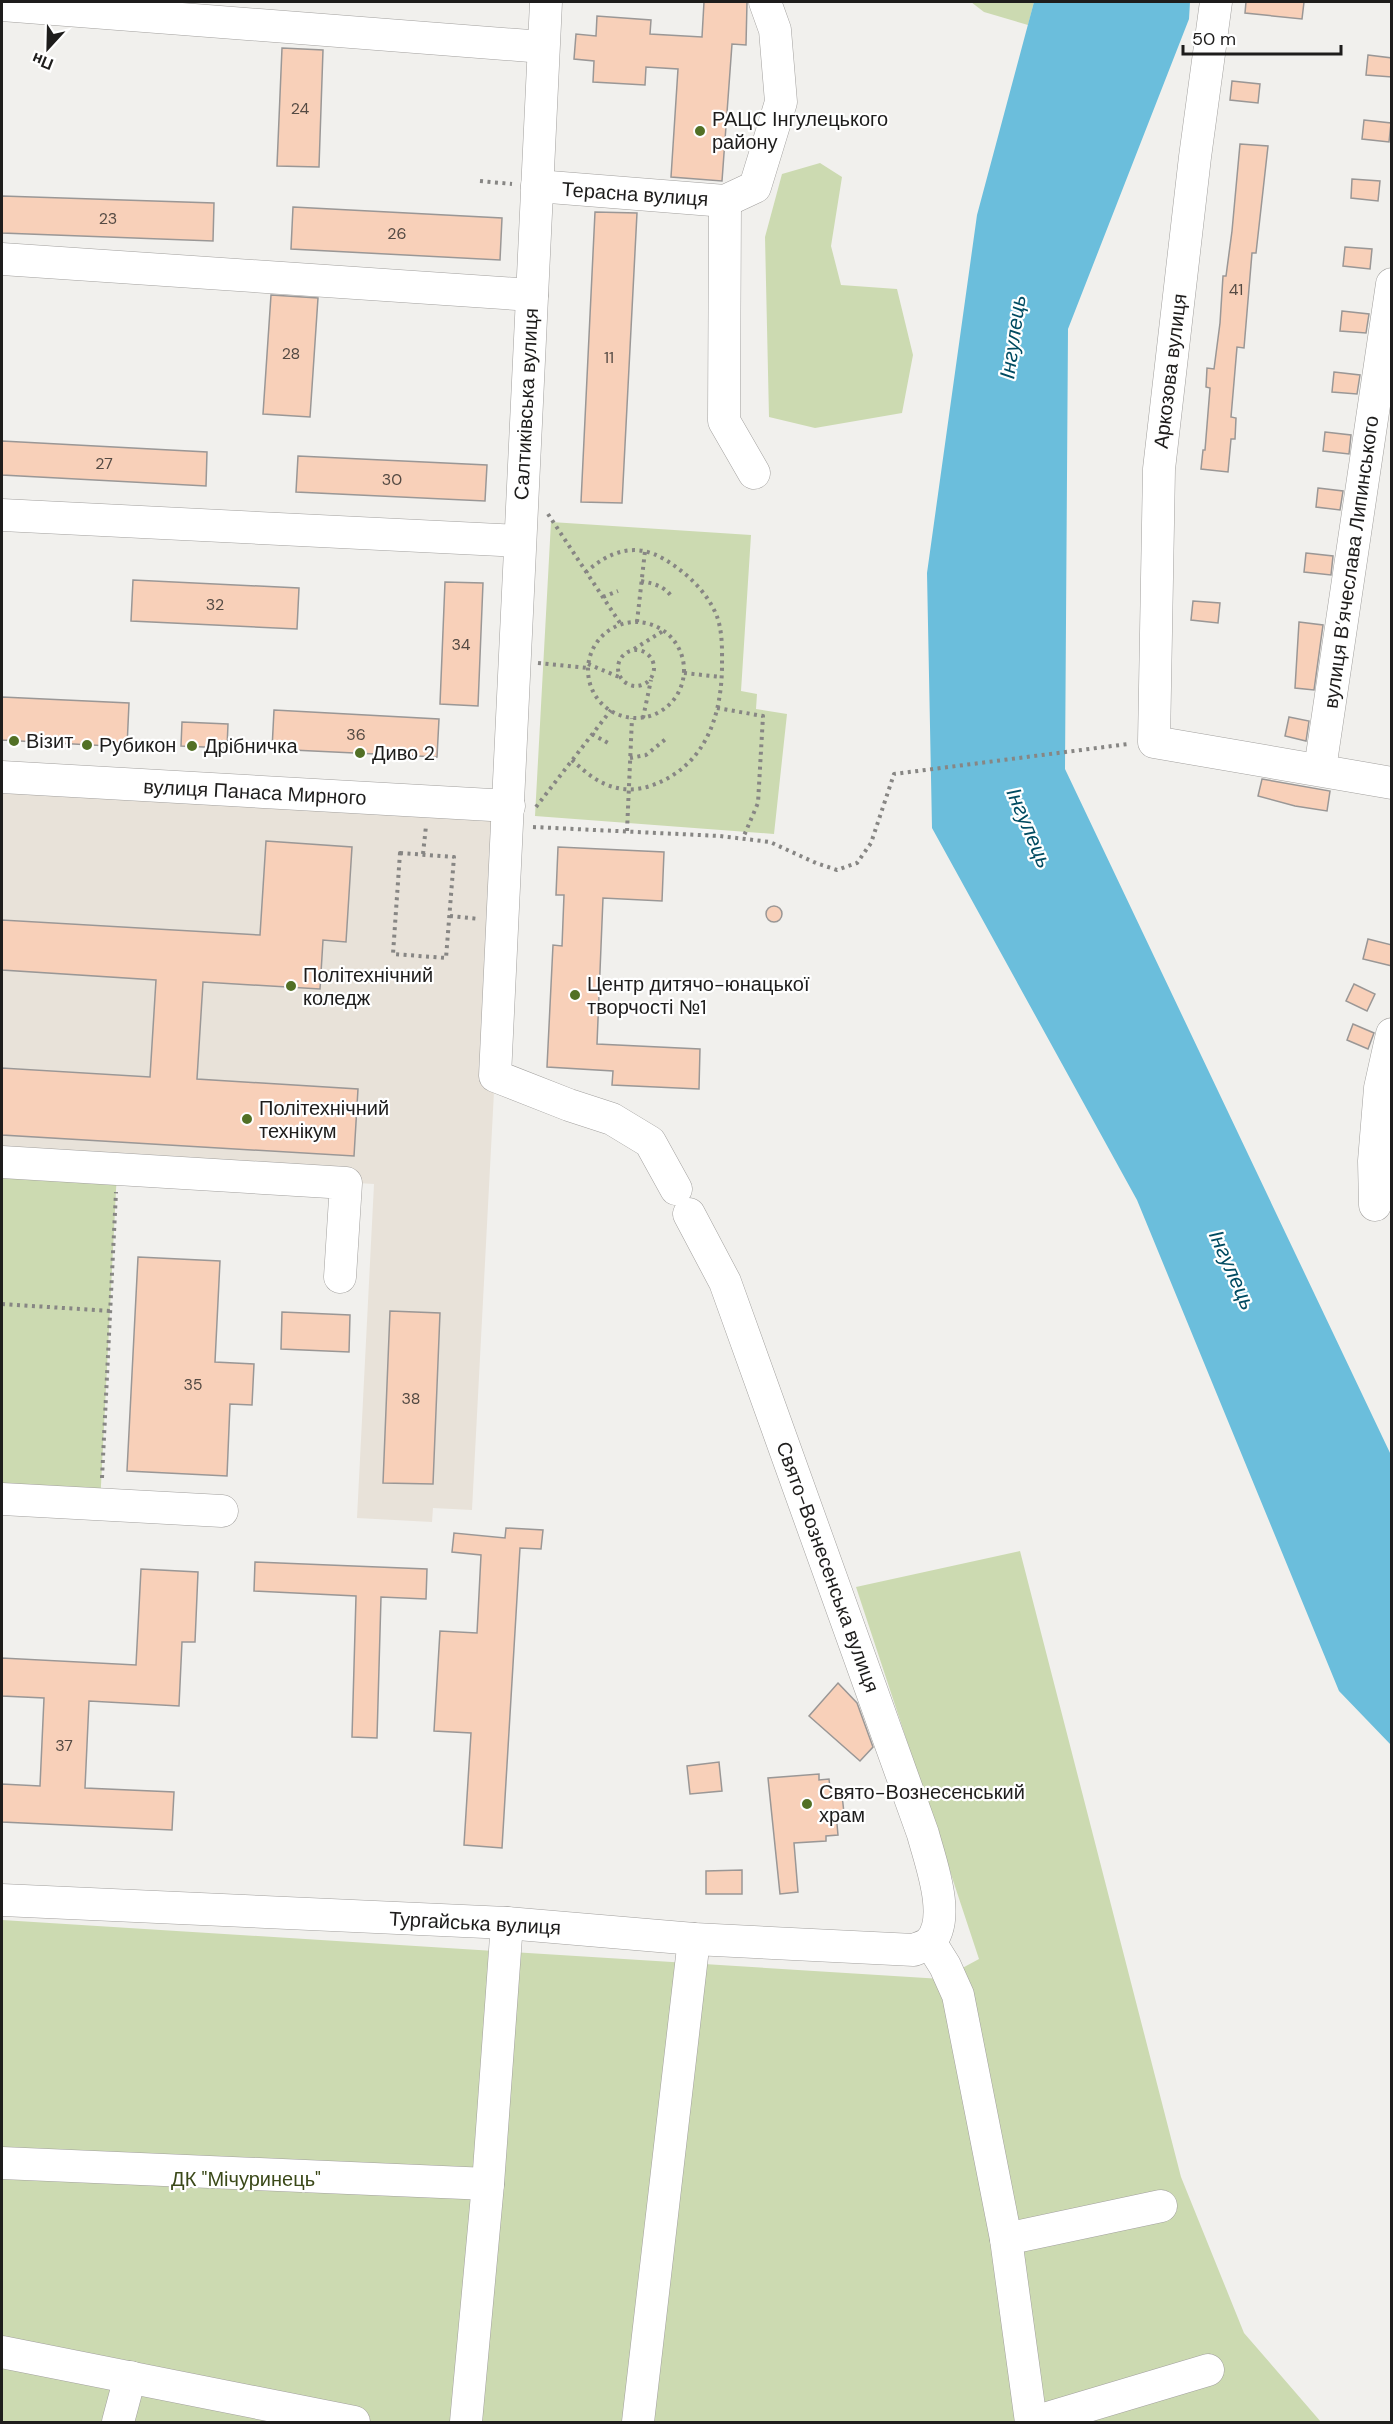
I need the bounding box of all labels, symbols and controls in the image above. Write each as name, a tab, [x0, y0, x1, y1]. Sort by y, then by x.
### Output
north arrow	[18, 18, 78, 78]
scale bar	[1183, 18, 1340, 56]
text: 50 m	[1192, 27, 1236, 51]
text: Пн	[29, 48, 56, 75]
house number: 24	[291, 98, 310, 119]
place label: РАЦС Інгулецького району	[712, 106, 888, 155]
marker: РАЦС Інгулецького району	[693, 124, 707, 138]
street label: Терасна вулиця	[561, 176, 709, 212]
house number: 23	[99, 208, 117, 229]
house number: 26	[387, 223, 407, 244]
house number: 41	[1229, 279, 1243, 300]
street label: Аркозова вулиця	[1148, 292, 1192, 450]
water label: Інгулець	[993, 293, 1033, 381]
street label: Салтиківська вулиця	[508, 307, 544, 501]
house number: 28	[282, 343, 300, 364]
house number: 11	[604, 347, 614, 368]
street label: вулиця В’ячеслава Липинського	[1318, 414, 1384, 710]
house number: 27	[95, 453, 113, 474]
house number: 30	[382, 469, 402, 490]
house number: 32	[206, 594, 224, 615]
house number: 34	[451, 634, 471, 655]
house number: 36	[346, 724, 366, 745]
place label: Візит	[26, 728, 73, 754]
place label: Рубикон	[99, 732, 176, 758]
place label: Дрібничка	[204, 733, 298, 759]
marker: Візит	[7, 734, 21, 748]
marker: Рубикон	[80, 738, 94, 752]
marker: Дрібничка	[185, 739, 199, 753]
place label: Диво 2	[372, 740, 435, 766]
marker: Диво 2	[353, 746, 367, 760]
street label: вулиця Панаса Мирного	[143, 773, 367, 811]
water label: Інгулець	[1000, 784, 1058, 872]
place label: Політехнічний коледж	[303, 962, 433, 1011]
place label: Центр дитячо-юнацької творчості №1	[587, 971, 810, 1020]
marker: Політехнічний коледж	[284, 979, 298, 993]
marker: Центр дитячо-юнацької творчості №1	[568, 988, 582, 1002]
place label: Політехнічний технікум	[259, 1095, 389, 1144]
marker: Політехнічний технікум	[240, 1112, 254, 1126]
water label: Інгулець	[1202, 1226, 1262, 1314]
house number: 35	[183, 1374, 203, 1395]
house number: 38	[401, 1388, 421, 1409]
street label: Свято-Вознесенська вулиця	[770, 1438, 886, 1696]
house number: 37	[55, 1735, 73, 1756]
place label: Свято-Вознесенський храм	[819, 1779, 1025, 1828]
marker: Свято-Вознесенський храм	[800, 1797, 814, 1811]
street label: Тургайська вулиця	[388, 1906, 562, 1940]
park label: ДК "Мічуринець"	[171, 2166, 321, 2192]

